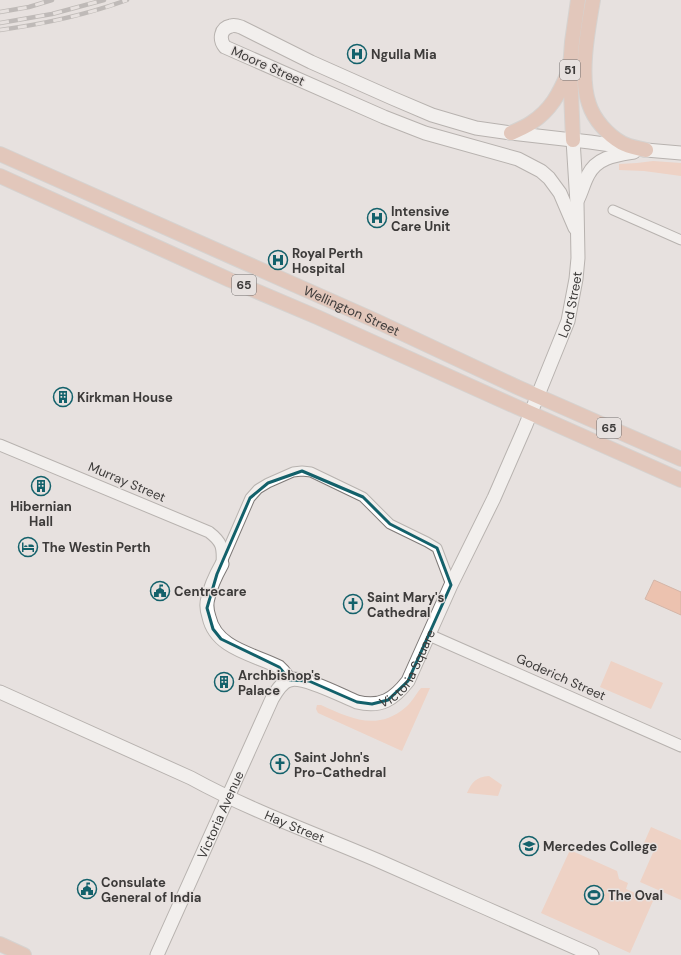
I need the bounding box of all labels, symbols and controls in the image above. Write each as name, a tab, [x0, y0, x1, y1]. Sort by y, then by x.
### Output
street label: Moore Street	[229, 42, 307, 90]
hospital icon: Ngulla Mia	[346, 43, 368, 65]
place label: Ngulla Mia	[371, 46, 437, 63]
road number: 51	[560, 60, 580, 80]
place label: Intensive Care Unit	[391, 203, 450, 235]
hospital icon: Intensive Care Unit	[366, 207, 388, 229]
place label: Royal Perth Hospital	[292, 245, 363, 277]
hospital icon: Royal Perth Hospital	[267, 249, 289, 271]
street label: Lord Street	[554, 271, 585, 340]
road number: 65	[232, 275, 256, 295]
street label: Wellington Street	[301, 281, 403, 339]
building icon: Kirkman House	[52, 386, 74, 408]
place label: Kirkman House	[77, 389, 173, 406]
road number: 65	[597, 418, 621, 438]
street label: Murray Street	[86, 458, 168, 506]
building icon: Hibernian Hall	[30, 475, 52, 497]
place label: Hibernian Hall	[10, 498, 72, 530]
hotel icon: The Westin Perth	[17, 536, 39, 558]
place label: The Westin Perth	[42, 539, 151, 556]
public building icon: Centrecare	[149, 580, 171, 602]
place label: Centrecare	[174, 583, 247, 600]
place label: Saint Mary's Cathedral	[367, 589, 445, 621]
church icon: Saint Mary's Cathedral	[342, 593, 364, 615]
street label: Victoria Square	[377, 627, 439, 711]
street label: Goderich Street	[514, 650, 608, 704]
place label: Archbishop's Palace	[238, 667, 321, 699]
building icon: Archbishop's Palace	[213, 671, 235, 693]
place label: Saint John's Pro-Cathedral	[294, 749, 386, 781]
church icon: Saint John's Pro-Cathedral	[269, 753, 291, 775]
street label: Victoria Avenue	[193, 768, 247, 861]
street label: Hay Street	[262, 806, 327, 846]
school or university icon: Mercedes College	[518, 835, 540, 857]
place label: Mercedes College	[543, 838, 657, 855]
place label: Consulate General of India	[101, 874, 201, 906]
public building icon: Consulate General of India	[76, 878, 98, 900]
sports icon: The Oval	[583, 884, 605, 906]
place label: The Oval	[608, 887, 663, 904]

